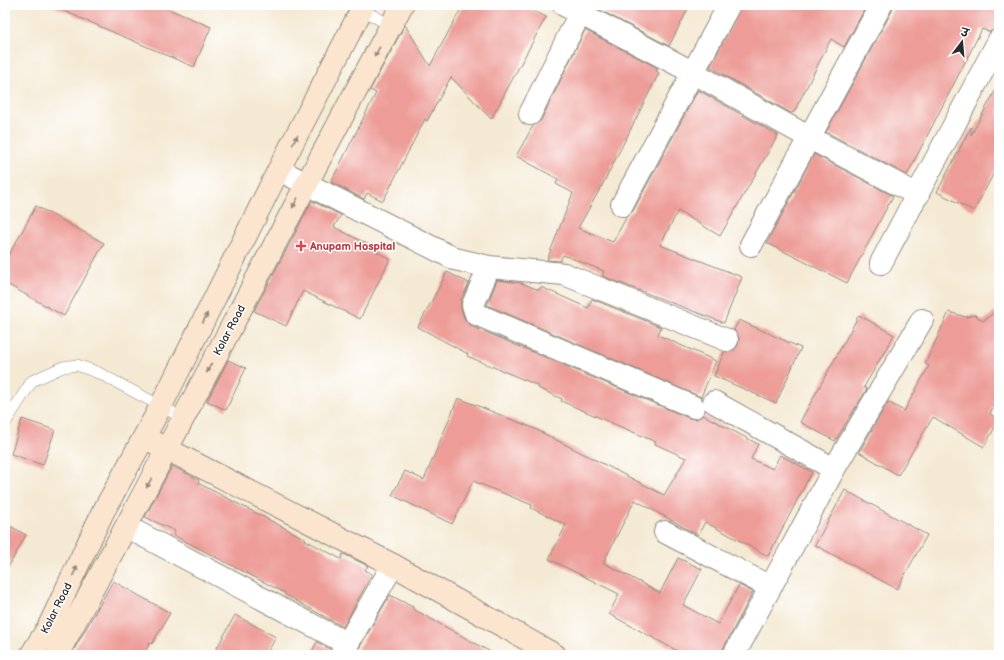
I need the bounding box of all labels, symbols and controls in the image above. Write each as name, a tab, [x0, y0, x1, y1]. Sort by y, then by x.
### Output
north arrow	[942, 22, 982, 62]
text: उ	[958, 25, 972, 41]
one-way arrow	[373, 46, 380, 57]
one-way arrow	[291, 134, 298, 145]
one-way arrow	[292, 197, 298, 209]
marker: Anupam Hospital	[295, 240, 307, 252]
place label: Anupam Hospital	[309, 240, 395, 253]
street label: Kolar Road	[211, 303, 248, 358]
one-way arrow	[202, 313, 208, 324]
one-way arrow	[206, 362, 212, 374]
one-way arrow	[146, 478, 152, 489]
one-way arrow	[72, 565, 78, 576]
street label: Kolar Road	[38, 581, 75, 636]

